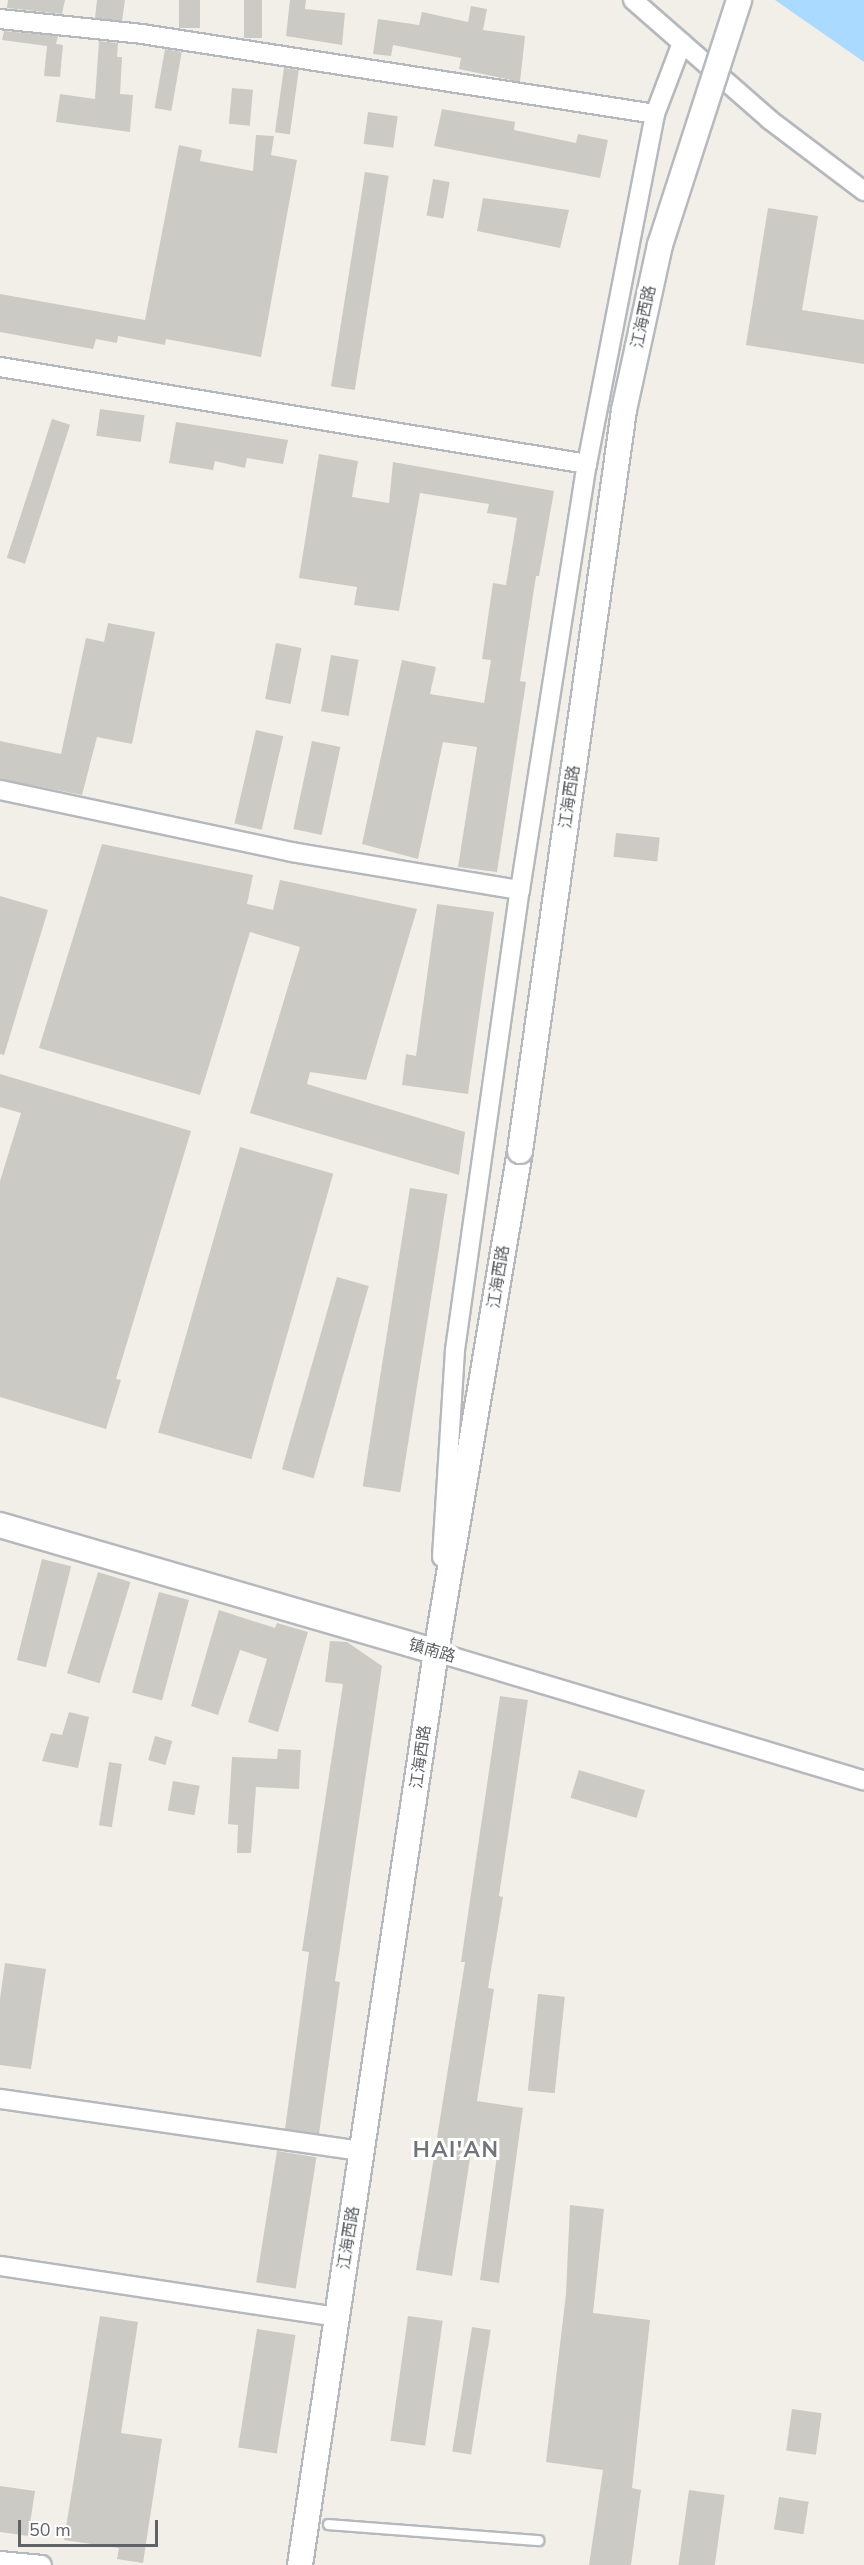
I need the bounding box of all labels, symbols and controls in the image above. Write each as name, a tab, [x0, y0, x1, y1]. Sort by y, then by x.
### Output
street label: 江海西路	[628, 284, 660, 350]
street label: 江海西路	[556, 764, 584, 830]
street label: 江海西路	[485, 1244, 513, 1310]
street label: 镇南路	[406, 1635, 458, 1667]
street label: 江海西路	[407, 1724, 435, 1790]
district label: HAI'AN	[413, 2138, 499, 2164]
street label: 江海西路	[335, 2205, 363, 2271]
scale bar	[21, 2508, 160, 2546]
text: 50 m	[29, 2518, 71, 2542]

